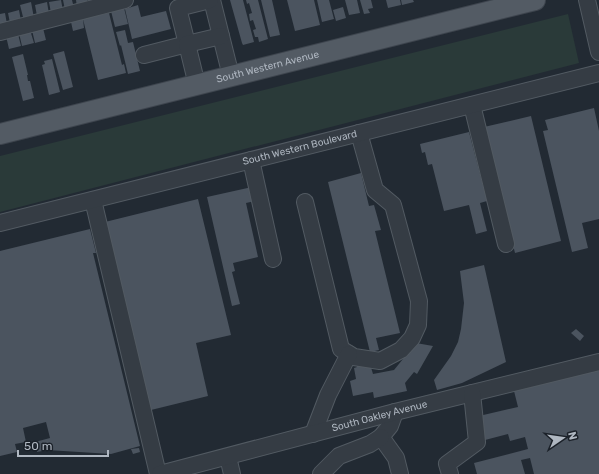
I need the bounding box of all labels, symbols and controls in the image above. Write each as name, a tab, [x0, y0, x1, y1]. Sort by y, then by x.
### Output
street label: South Western Avenue	[215, 48, 321, 86]
street label: South Western Boulevard	[241, 128, 358, 168]
street label: South Oakley Avenue	[330, 398, 429, 434]
north arrow	[543, 418, 583, 458]
text: N	[565, 431, 579, 441]
scale bar	[18, 432, 108, 458]
text: 50 m	[24, 439, 52, 453]

